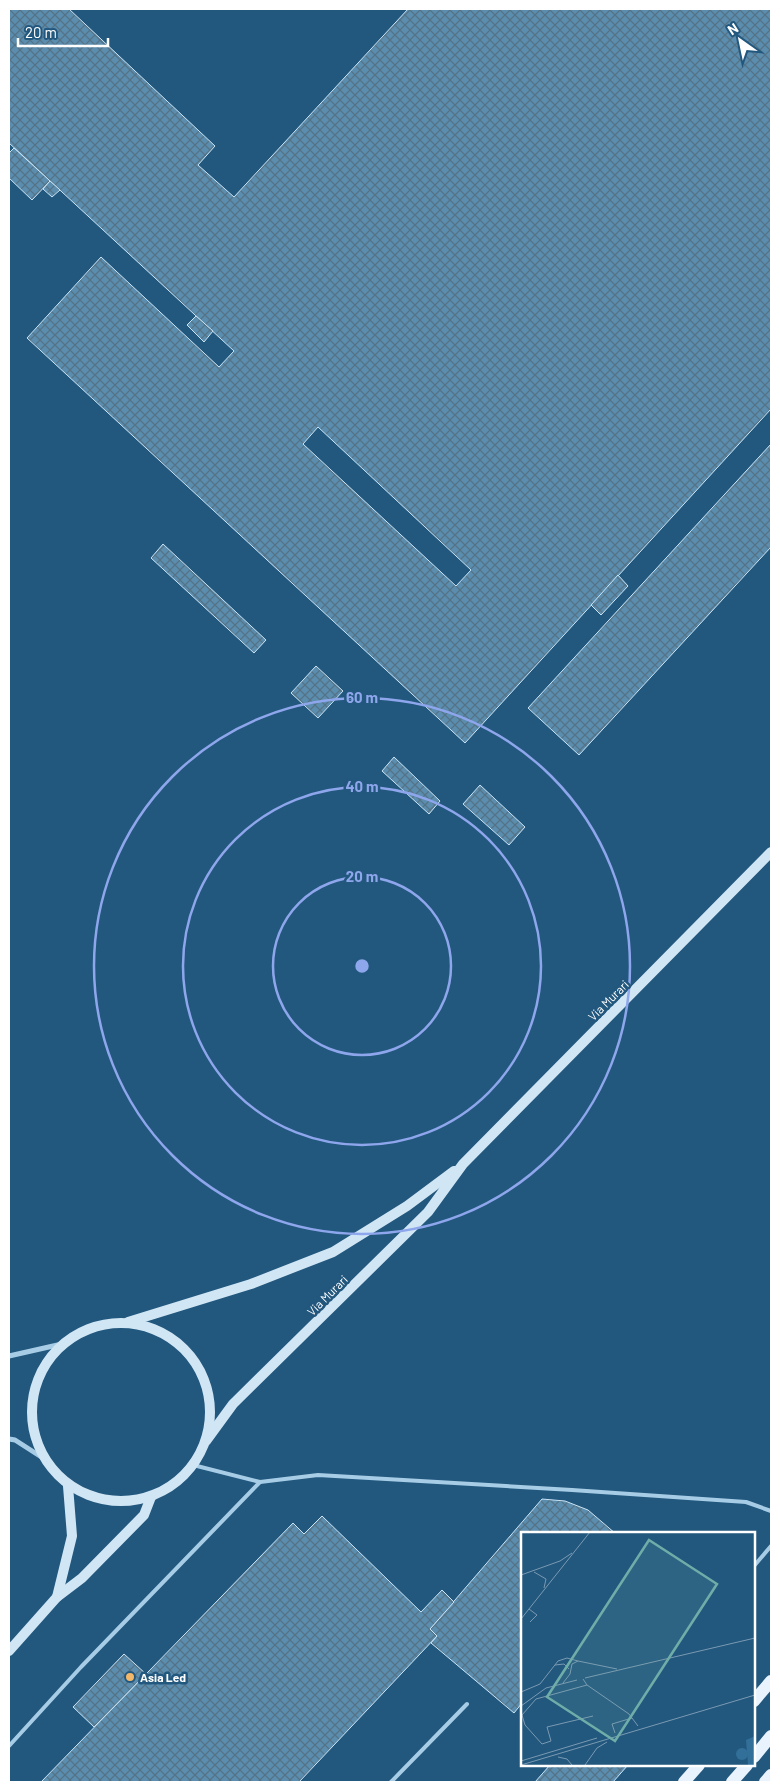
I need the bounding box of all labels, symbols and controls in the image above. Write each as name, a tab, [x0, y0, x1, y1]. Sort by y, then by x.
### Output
scale bar	[18, 15, 108, 47]
north arrow	[715, 15, 765, 65]
text: N	[724, 19, 741, 38]
text: 20 m	[25, 23, 57, 41]
text: 60 m	[346, 688, 378, 706]
text: 40 m	[345, 777, 379, 795]
text: 20 m	[346, 867, 378, 885]
centre of rings	[353, 957, 371, 975]
street label: Via Murari	[585, 977, 631, 1023]
street label: Via Murari	[304, 1272, 350, 1318]
inset map	[521, 1532, 755, 1766]
place label: Asia Led	[140, 1670, 186, 1684]
marker: Asia Led	[124, 1671, 136, 1683]

